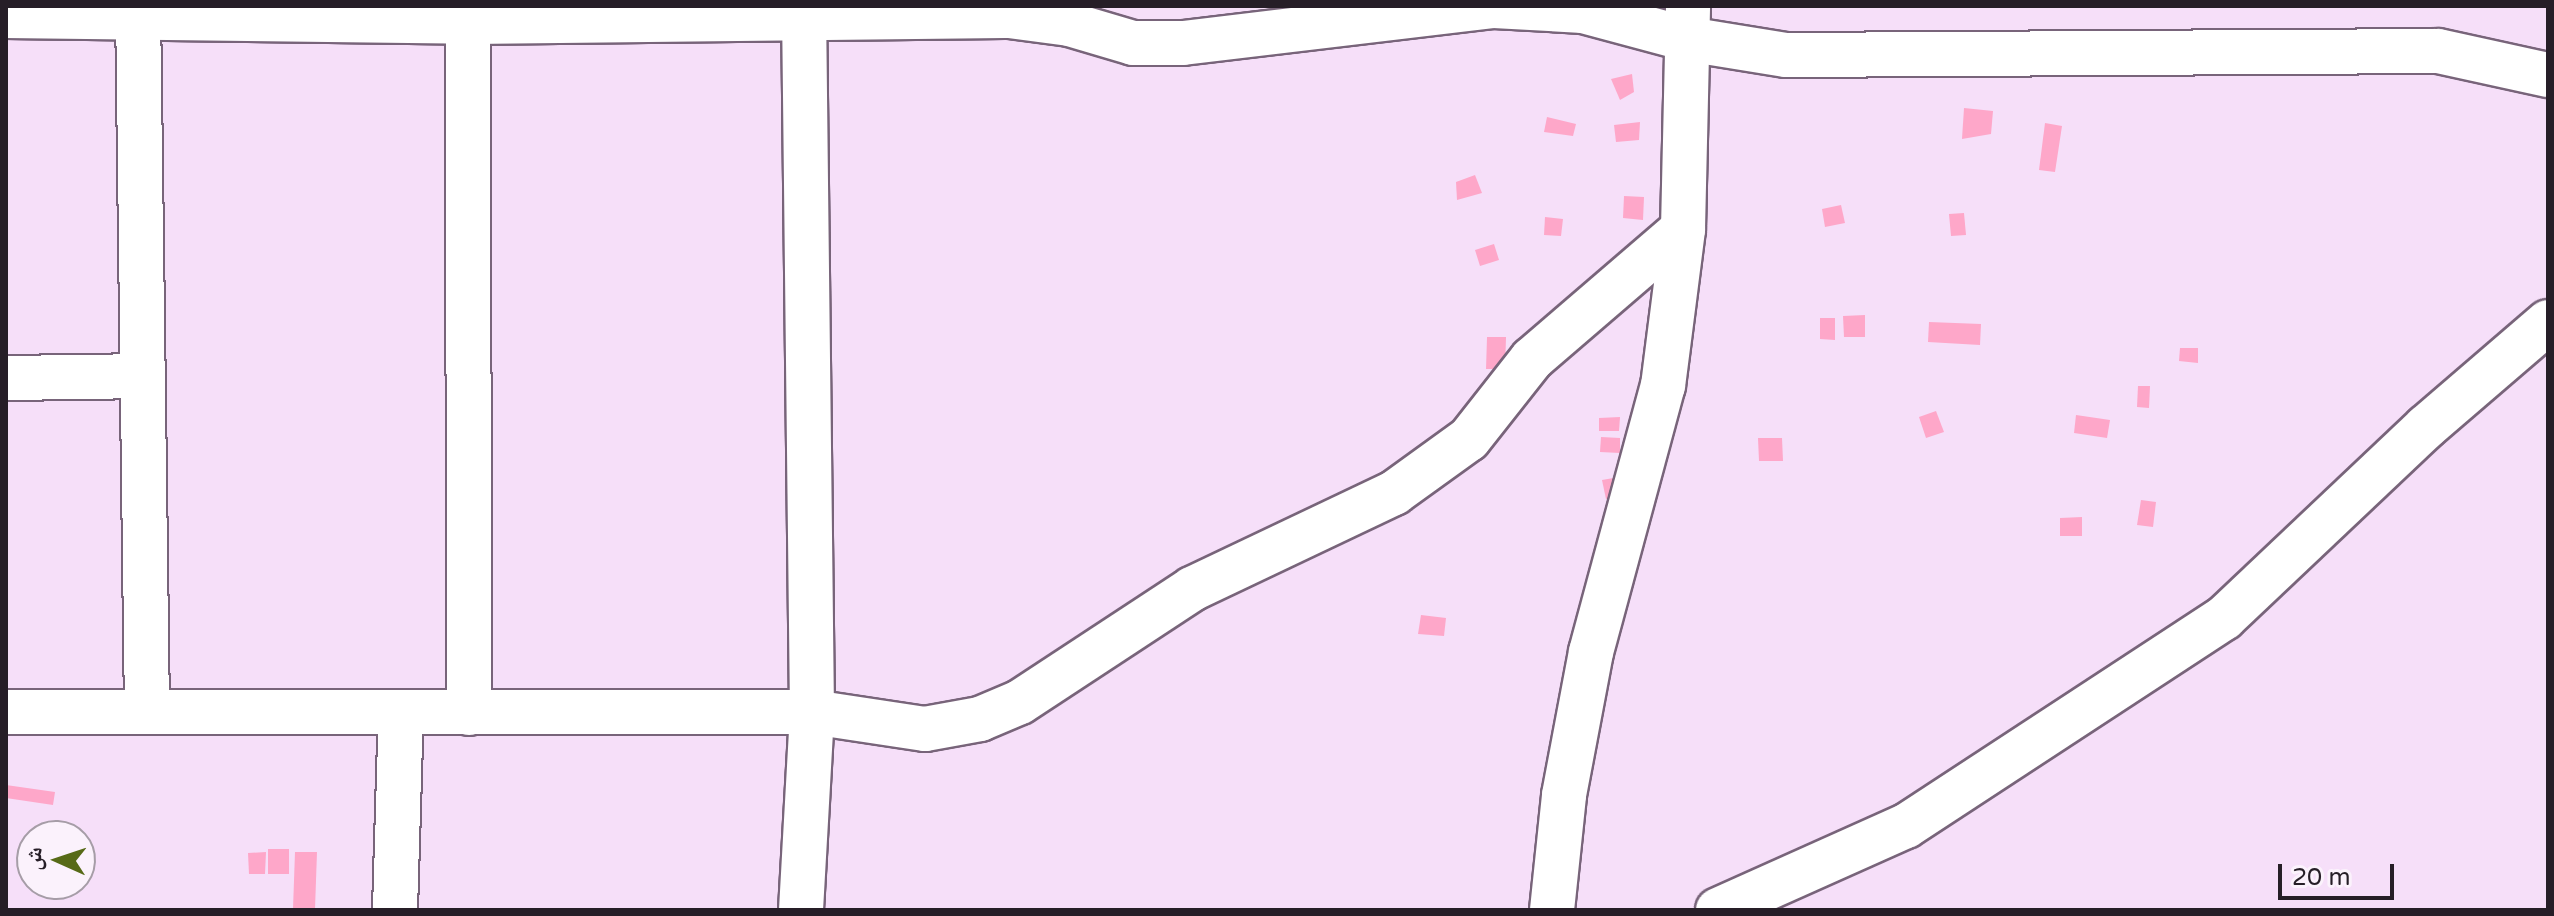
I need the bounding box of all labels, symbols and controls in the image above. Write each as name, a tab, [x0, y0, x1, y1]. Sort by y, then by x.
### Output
north arrow	[16, 820, 96, 900]
text: ش	[20, 847, 48, 871]
scale bar	[2282, 848, 2398, 898]
text: 20 m	[2292, 863, 2350, 892]

